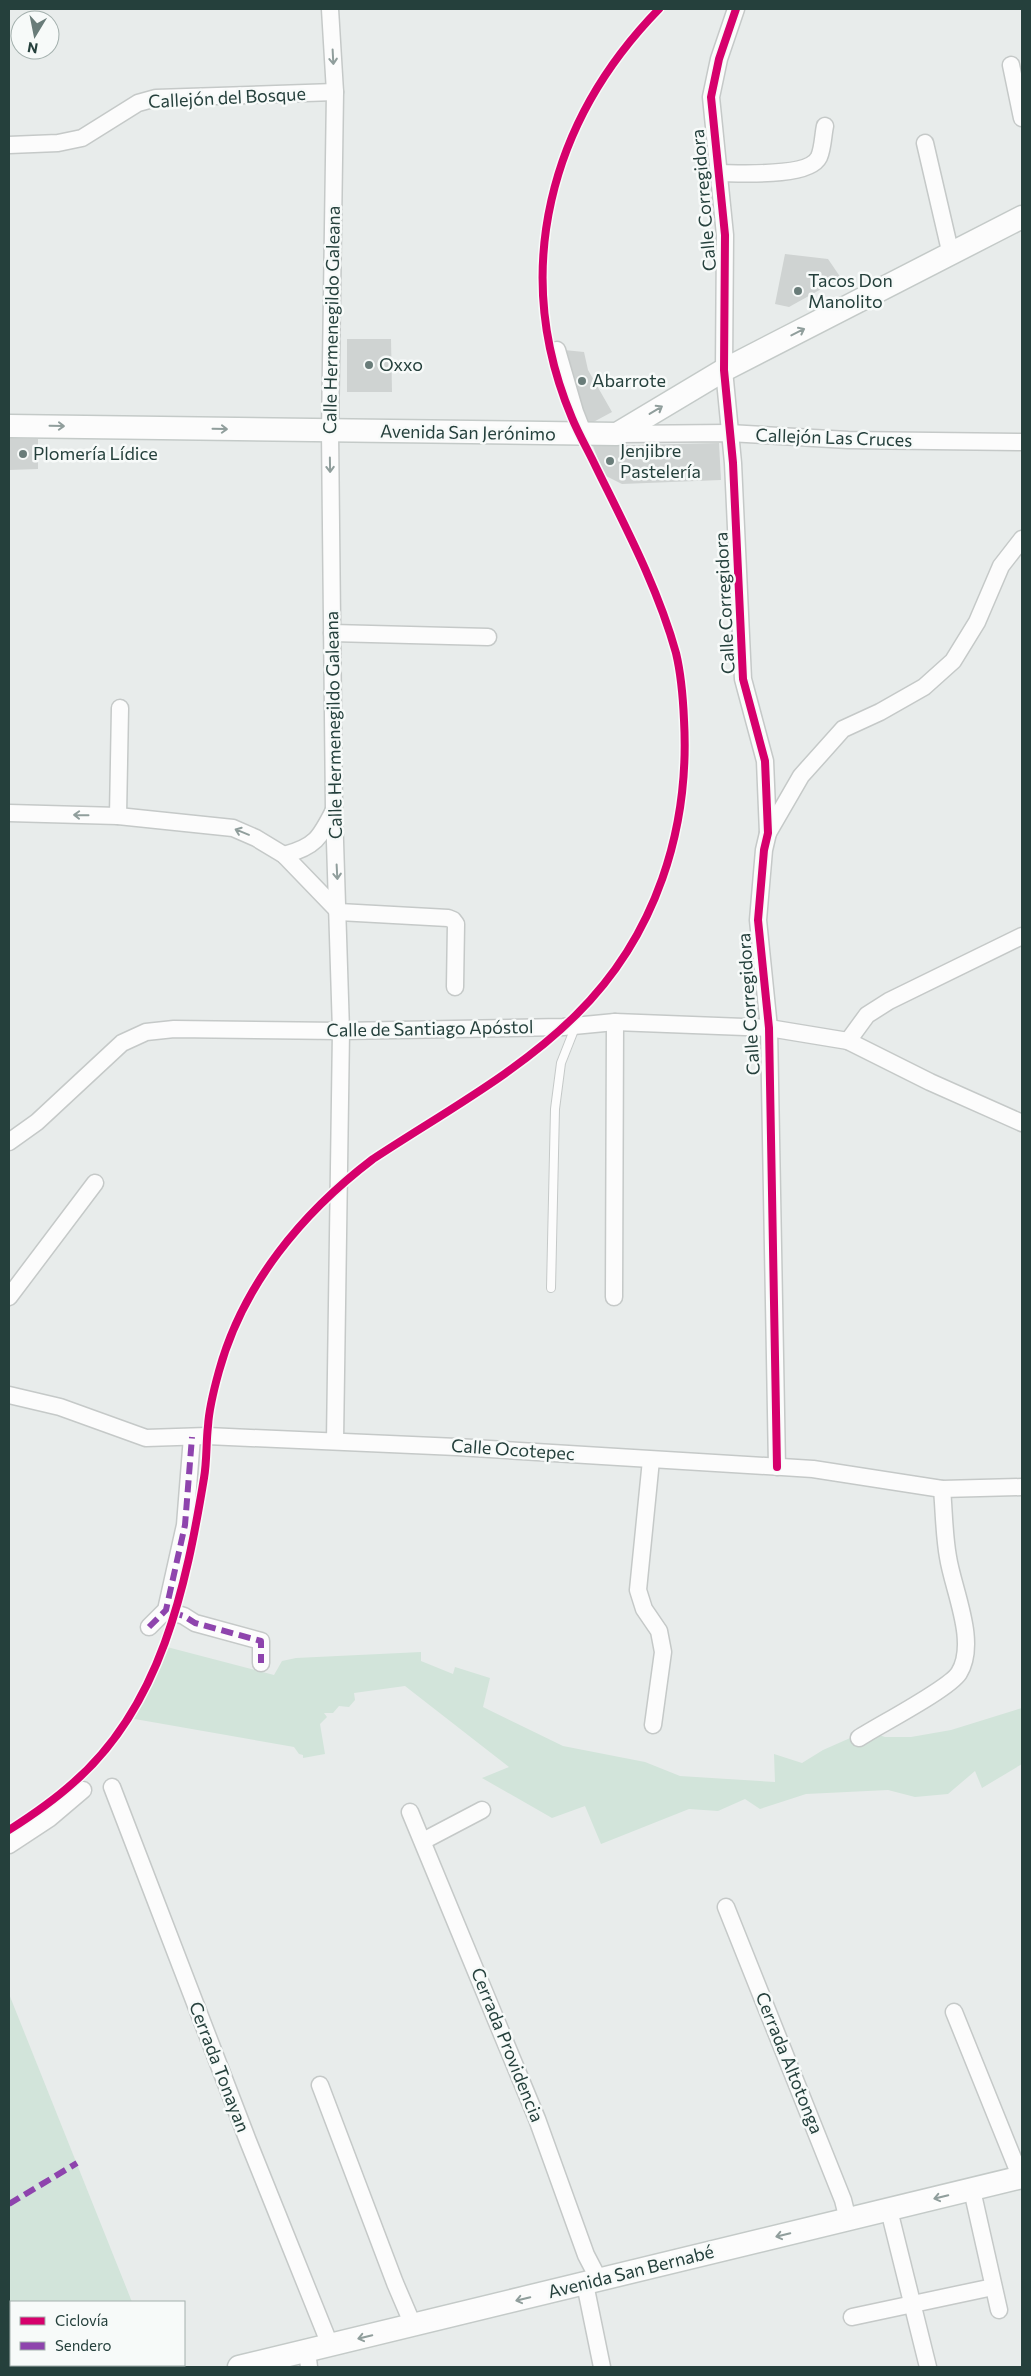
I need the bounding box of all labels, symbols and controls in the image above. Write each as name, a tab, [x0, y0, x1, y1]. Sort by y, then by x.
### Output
north arrow	[10, 10, 60, 60]
text: N	[26, 39, 39, 58]
one-way arrow	[329, 49, 338, 65]
street label: Callejón del Bosque	[148, 82, 306, 112]
street label: Calle Corregidora	[686, 128, 720, 272]
street label: Calle Hermenegildo Galeana	[318, 206, 344, 434]
place label: Tacos Don Manolito	[808, 269, 893, 312]
marker: Tacos Don Manolito	[792, 285, 804, 297]
one-way arrow	[790, 327, 805, 336]
place label: Oxxo	[379, 353, 423, 375]
marker: Oxxo	[363, 359, 375, 371]
place label: Abarrote	[592, 369, 666, 391]
marker: Abarrote	[576, 375, 588, 387]
one-way arrow	[648, 405, 662, 415]
street label: Avenida San Jerónimo	[380, 419, 556, 445]
one-way arrow	[49, 422, 65, 431]
street label: Callejón Las Cruces	[755, 423, 913, 451]
one-way arrow	[212, 424, 228, 434]
place label: Jenjibre Pastelería	[620, 439, 701, 482]
place label: Plomería Lídice	[33, 442, 158, 464]
marker: Plomería Lídice	[17, 448, 29, 460]
marker: Jenjibre Pastelería	[604, 455, 616, 467]
one-way arrow	[325, 456, 335, 473]
street label: Calle Corregidora	[709, 531, 739, 675]
street label: Calle Hermenegildo Galeana	[320, 611, 346, 839]
one-way arrow	[73, 810, 90, 820]
one-way arrow	[235, 826, 250, 836]
one-way arrow	[332, 864, 341, 880]
street label: Calle Corregidora	[732, 932, 764, 1076]
street label: Calle de Santiago Apóstol	[326, 1015, 534, 1041]
street label: Calle Ocotepec	[451, 1434, 576, 1464]
street label: Cerrada Providencia	[467, 1964, 549, 2125]
street label: Cerrada Altotonga	[751, 1989, 828, 2137]
street label: Cerrada Tonayan	[185, 1998, 255, 2135]
one-way arrow	[933, 2193, 949, 2202]
one-way arrow	[775, 2231, 791, 2240]
street label: Avenida San Bernabé	[546, 2240, 716, 2302]
one-way arrow	[515, 2295, 531, 2304]
legend	[10, 2301, 185, 2366]
text: Ciclovía	[55, 2311, 108, 2329]
one-way arrow	[358, 2333, 374, 2342]
text: Sendero	[55, 2336, 112, 2354]

